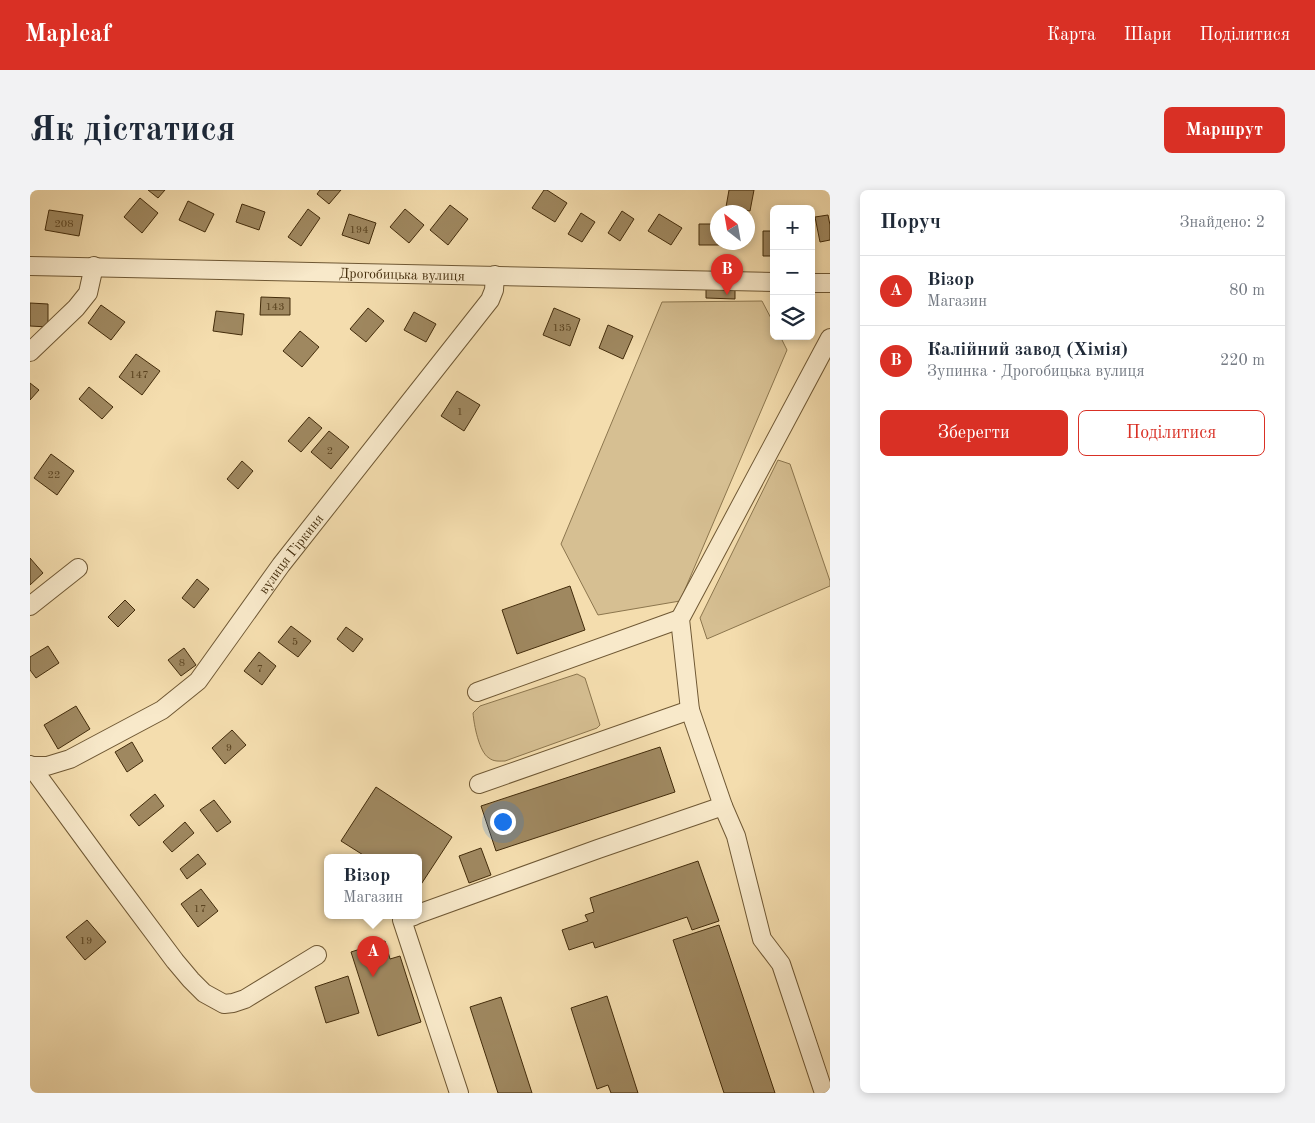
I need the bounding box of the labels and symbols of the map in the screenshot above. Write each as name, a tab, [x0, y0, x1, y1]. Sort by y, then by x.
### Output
north arrow	[710, 205, 755, 250]
house number: 208	[54, 219, 74, 230]
house number: 194	[349, 225, 369, 236]
pin: B	[711, 254, 743, 295]
street label: Дрогобицька вулиця	[339, 267, 465, 283]
house number: 143	[265, 302, 285, 313]
house number: 135	[552, 323, 572, 334]
house number: 147	[129, 370, 149, 381]
house number: 1	[457, 407, 463, 418]
house number: 2	[327, 446, 333, 457]
house number: 22	[48, 470, 60, 481]
street label: вулиця Гіркиня	[257, 512, 326, 597]
house number: 5	[292, 637, 298, 648]
house number: 8	[179, 658, 185, 669]
house number: 7	[257, 664, 263, 675]
house number: 9	[226, 743, 232, 754]
your location	[490, 809, 516, 835]
house number: 17	[194, 904, 206, 915]
house number: 19	[80, 936, 92, 947]
pin: A	[357, 936, 389, 977]

